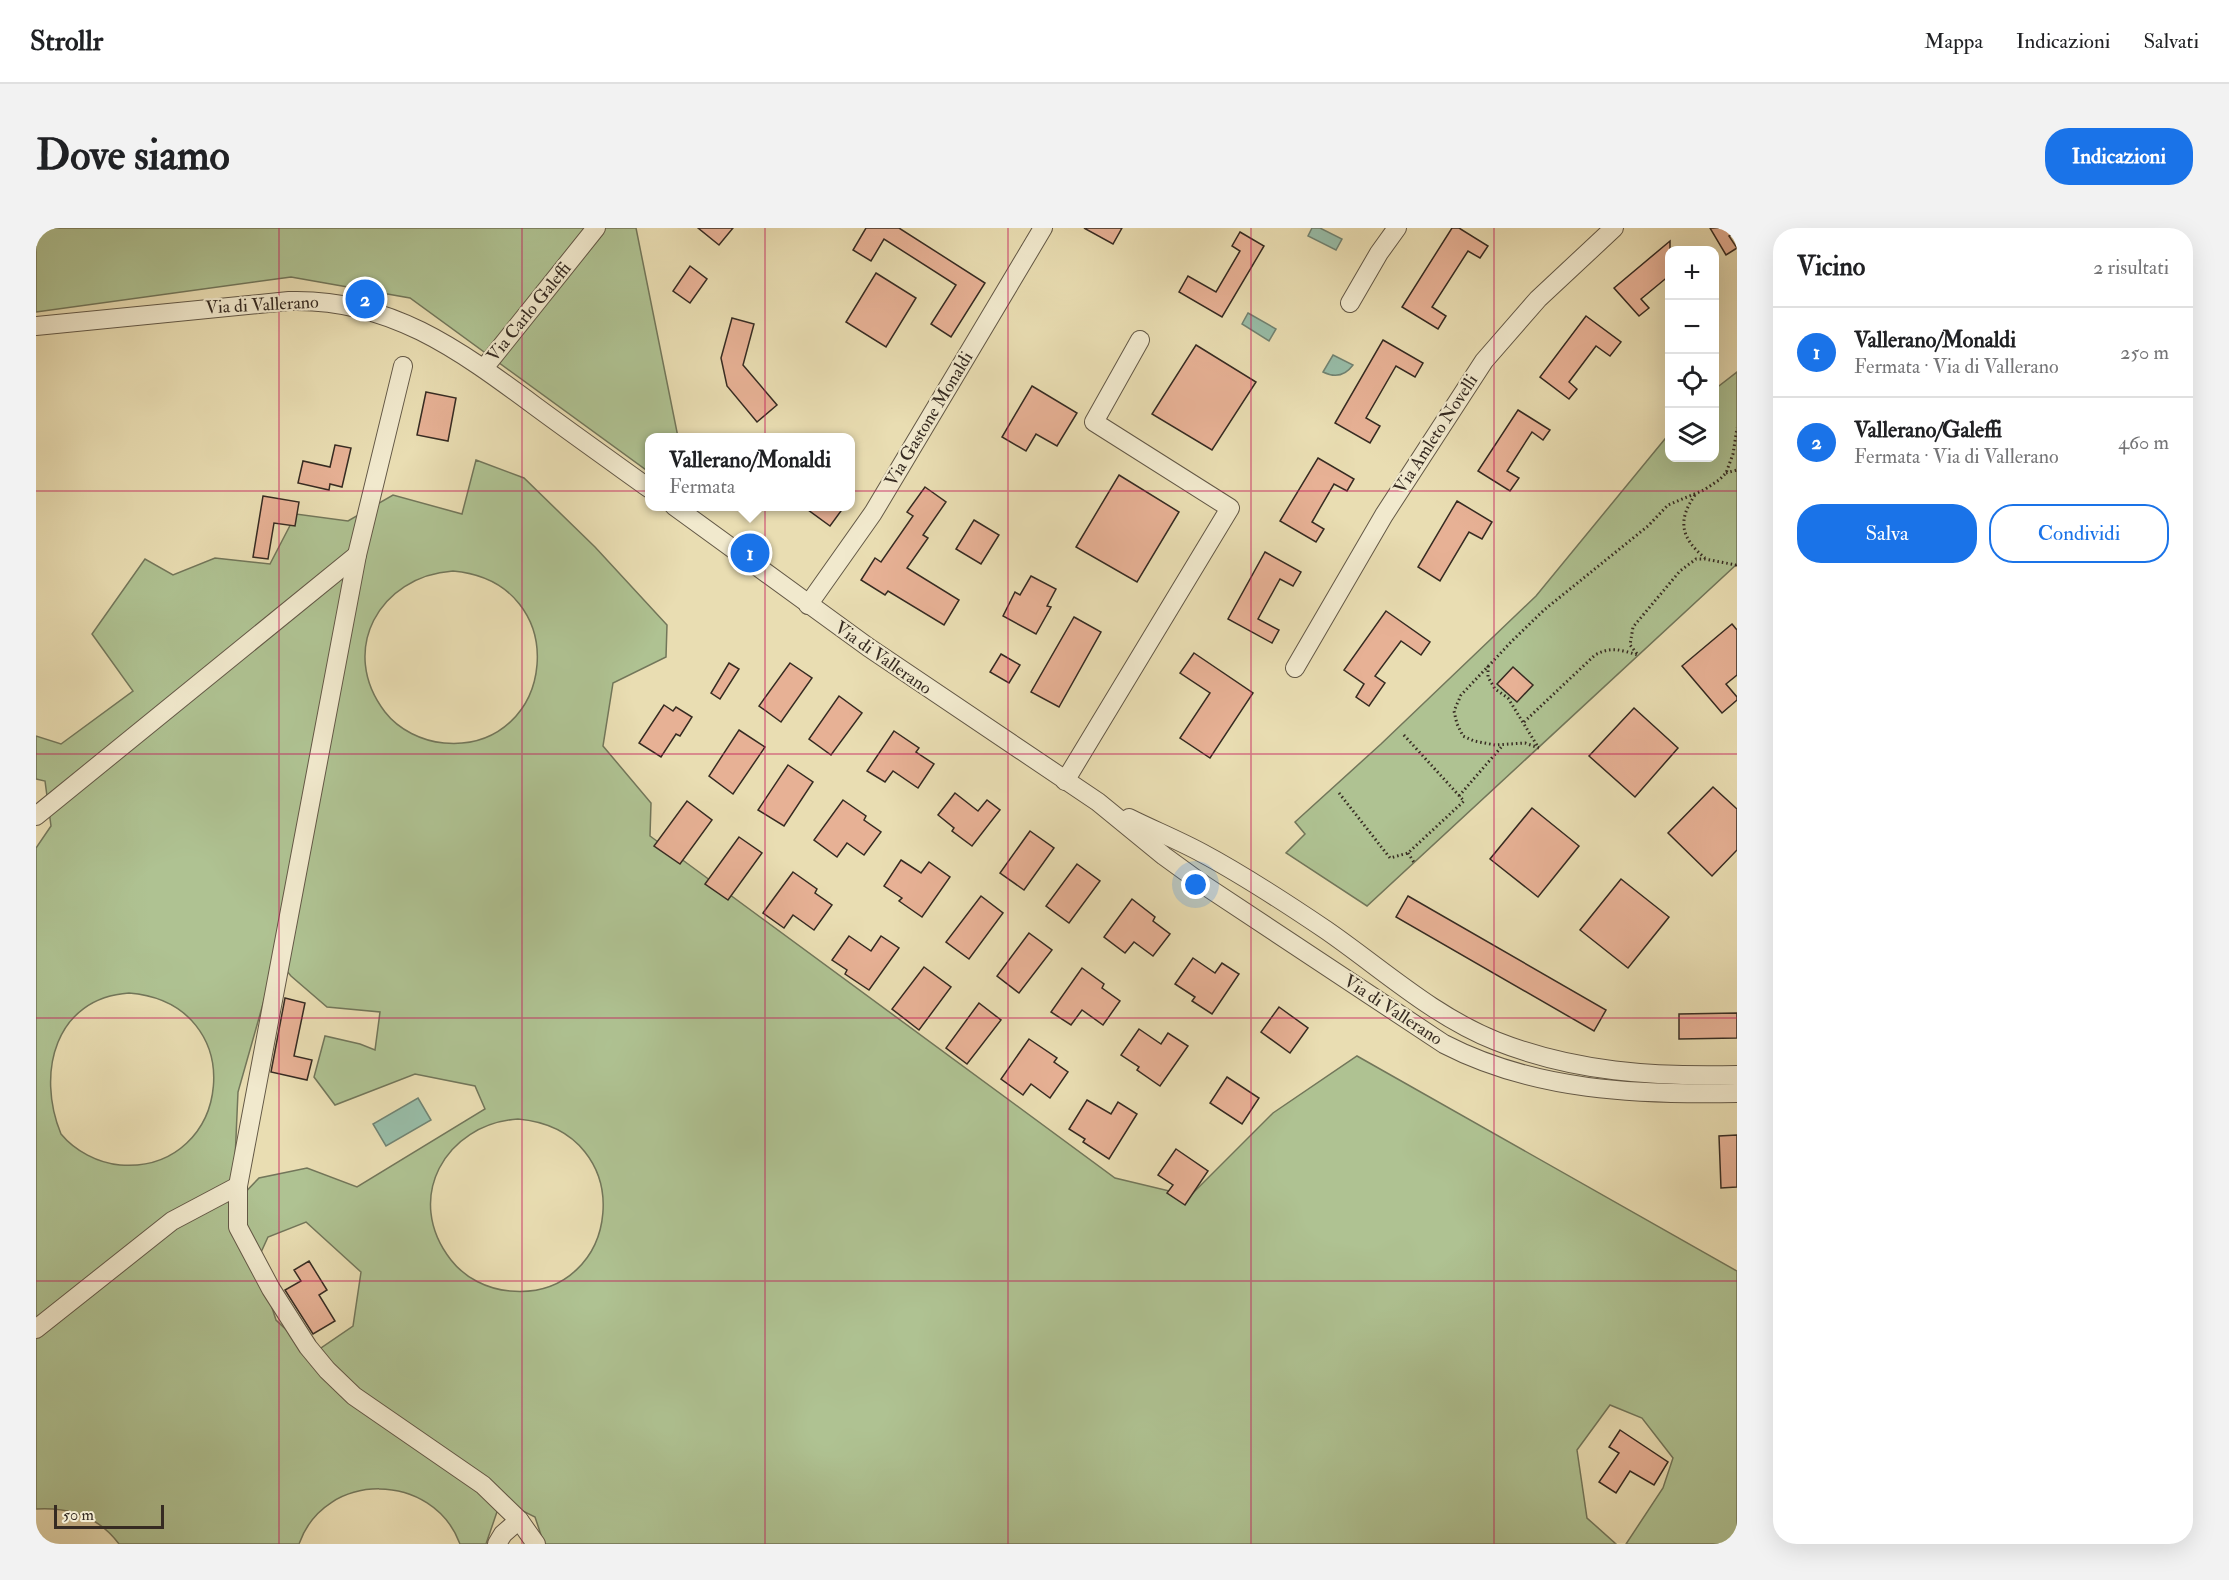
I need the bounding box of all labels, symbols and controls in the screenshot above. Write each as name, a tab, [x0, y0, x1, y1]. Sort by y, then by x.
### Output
text: Strollr	[30, 24, 103, 59]
text: Mappa	[1924, 28, 1983, 55]
text: Indicazioni	[2016, 28, 2110, 55]
text: Salvati	[2143, 28, 2199, 55]
button: Indicazioni	[2045, 128, 2193, 185]
text: Dove siamo	[36, 130, 230, 182]
map controls	[1665, 246, 1719, 462]
button: +	[1665, 246, 1719, 300]
text: Vicino	[1797, 251, 1865, 283]
text: 2 risultati	[2093, 255, 2169, 280]
street label: Via Carlo Galeffi	[482, 257, 577, 367]
pin: 2	[346, 276, 384, 322]
street label: Via di Vallerano	[205, 291, 320, 319]
button: −	[1665, 300, 1719, 354]
text: Vallerano/Monaldi	[1854, 326, 2016, 354]
text: 1	[1813, 340, 1820, 365]
text: 250 m	[2120, 340, 2169, 365]
street label: Via Gastone Monaldi	[880, 347, 978, 490]
button: locate	[1665, 354, 1719, 408]
text: Fermata · Via di Vallerano	[1854, 354, 2059, 379]
street label: Via Amleto Novelli	[1389, 370, 1483, 498]
button: layers	[1665, 408, 1719, 462]
text: Vallerano/Galeffi	[1854, 416, 2002, 444]
text: 2	[1811, 430, 1822, 455]
text: 460 m	[2118, 430, 2169, 455]
popup	[645, 433, 855, 511]
text: Fermata · Via di Vallerano	[1854, 444, 2059, 469]
text: Vallerano/Monaldi	[669, 446, 831, 474]
text: Fermata	[669, 474, 735, 499]
button: Salva	[1797, 504, 1977, 563]
button: Condividi	[1989, 504, 2169, 563]
pin: 1	[730, 530, 770, 576]
street label: Via di Vallerano	[830, 616, 936, 700]
your location	[1181, 870, 1210, 899]
street label: Via di Vallerano	[1339, 969, 1447, 1051]
scale bar	[54, 1502, 164, 1530]
text: 50 m	[63, 1505, 94, 1525]

